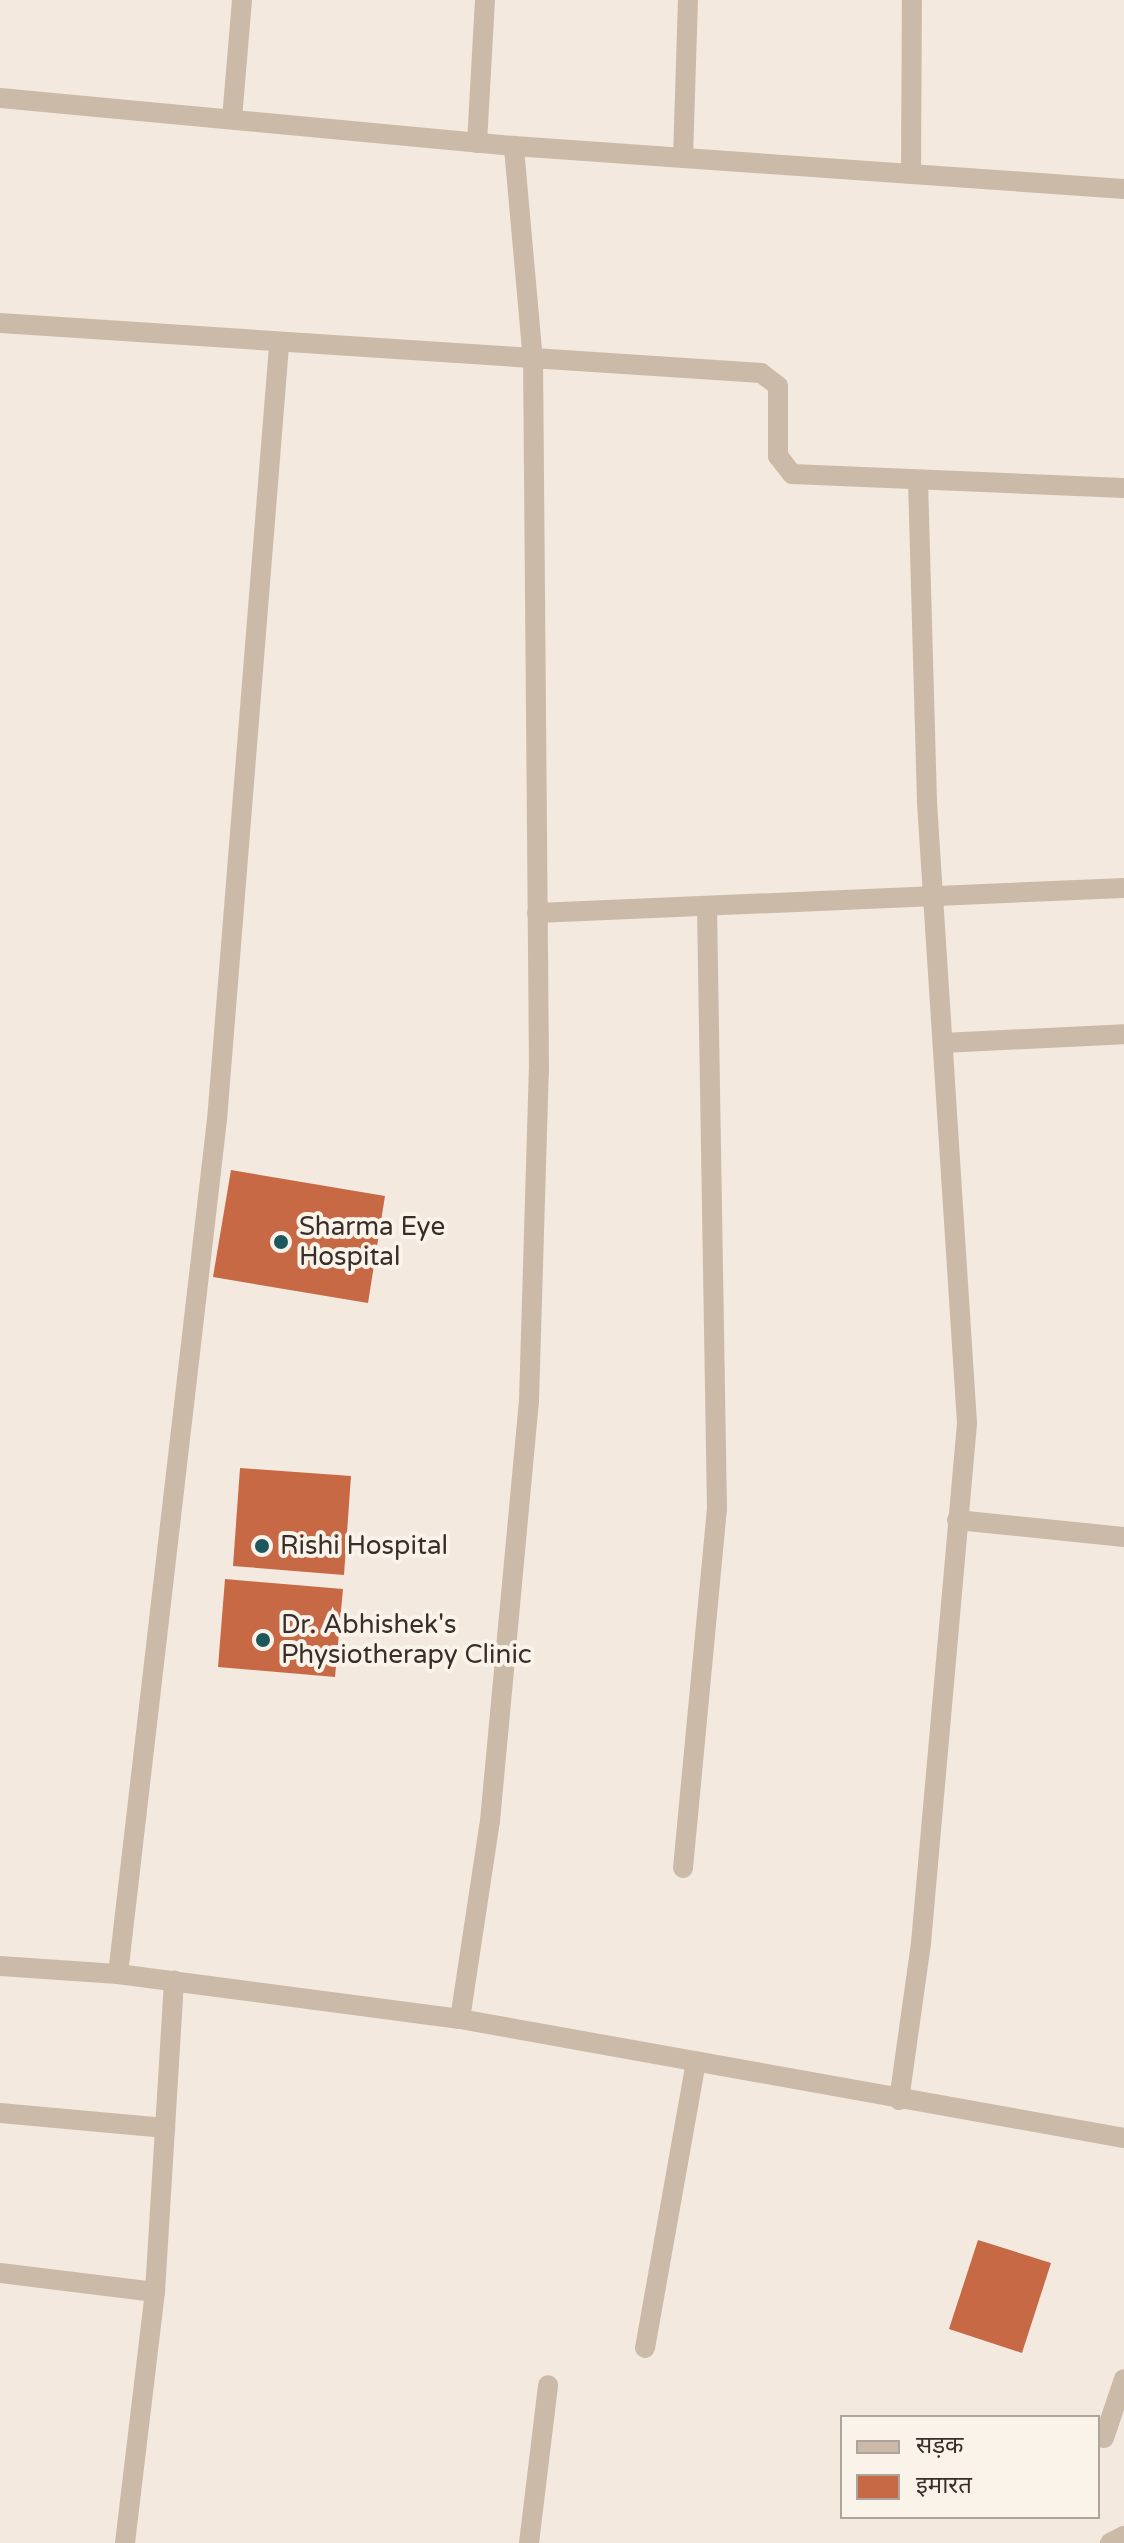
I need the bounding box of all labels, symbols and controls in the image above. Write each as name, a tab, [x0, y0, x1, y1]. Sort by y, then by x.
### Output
place label: Sharma Eye Hospital	[299, 1211, 445, 1272]
marker: Sharma Eye Hospital	[270, 1231, 292, 1253]
place label: Rishi Hospital	[280, 1530, 448, 1562]
marker: Rishi Hospital	[251, 1535, 273, 1557]
place label: Dr. Abhishek's Physiotherapy Clinic	[281, 1609, 532, 1670]
marker: Dr. Abhishek's Physiotherapy Clinic	[252, 1629, 274, 1651]
legend	[840, 2415, 1100, 2519]
text: सड़क	[916, 2431, 964, 2460]
text: इमारत	[916, 2471, 972, 2500]

